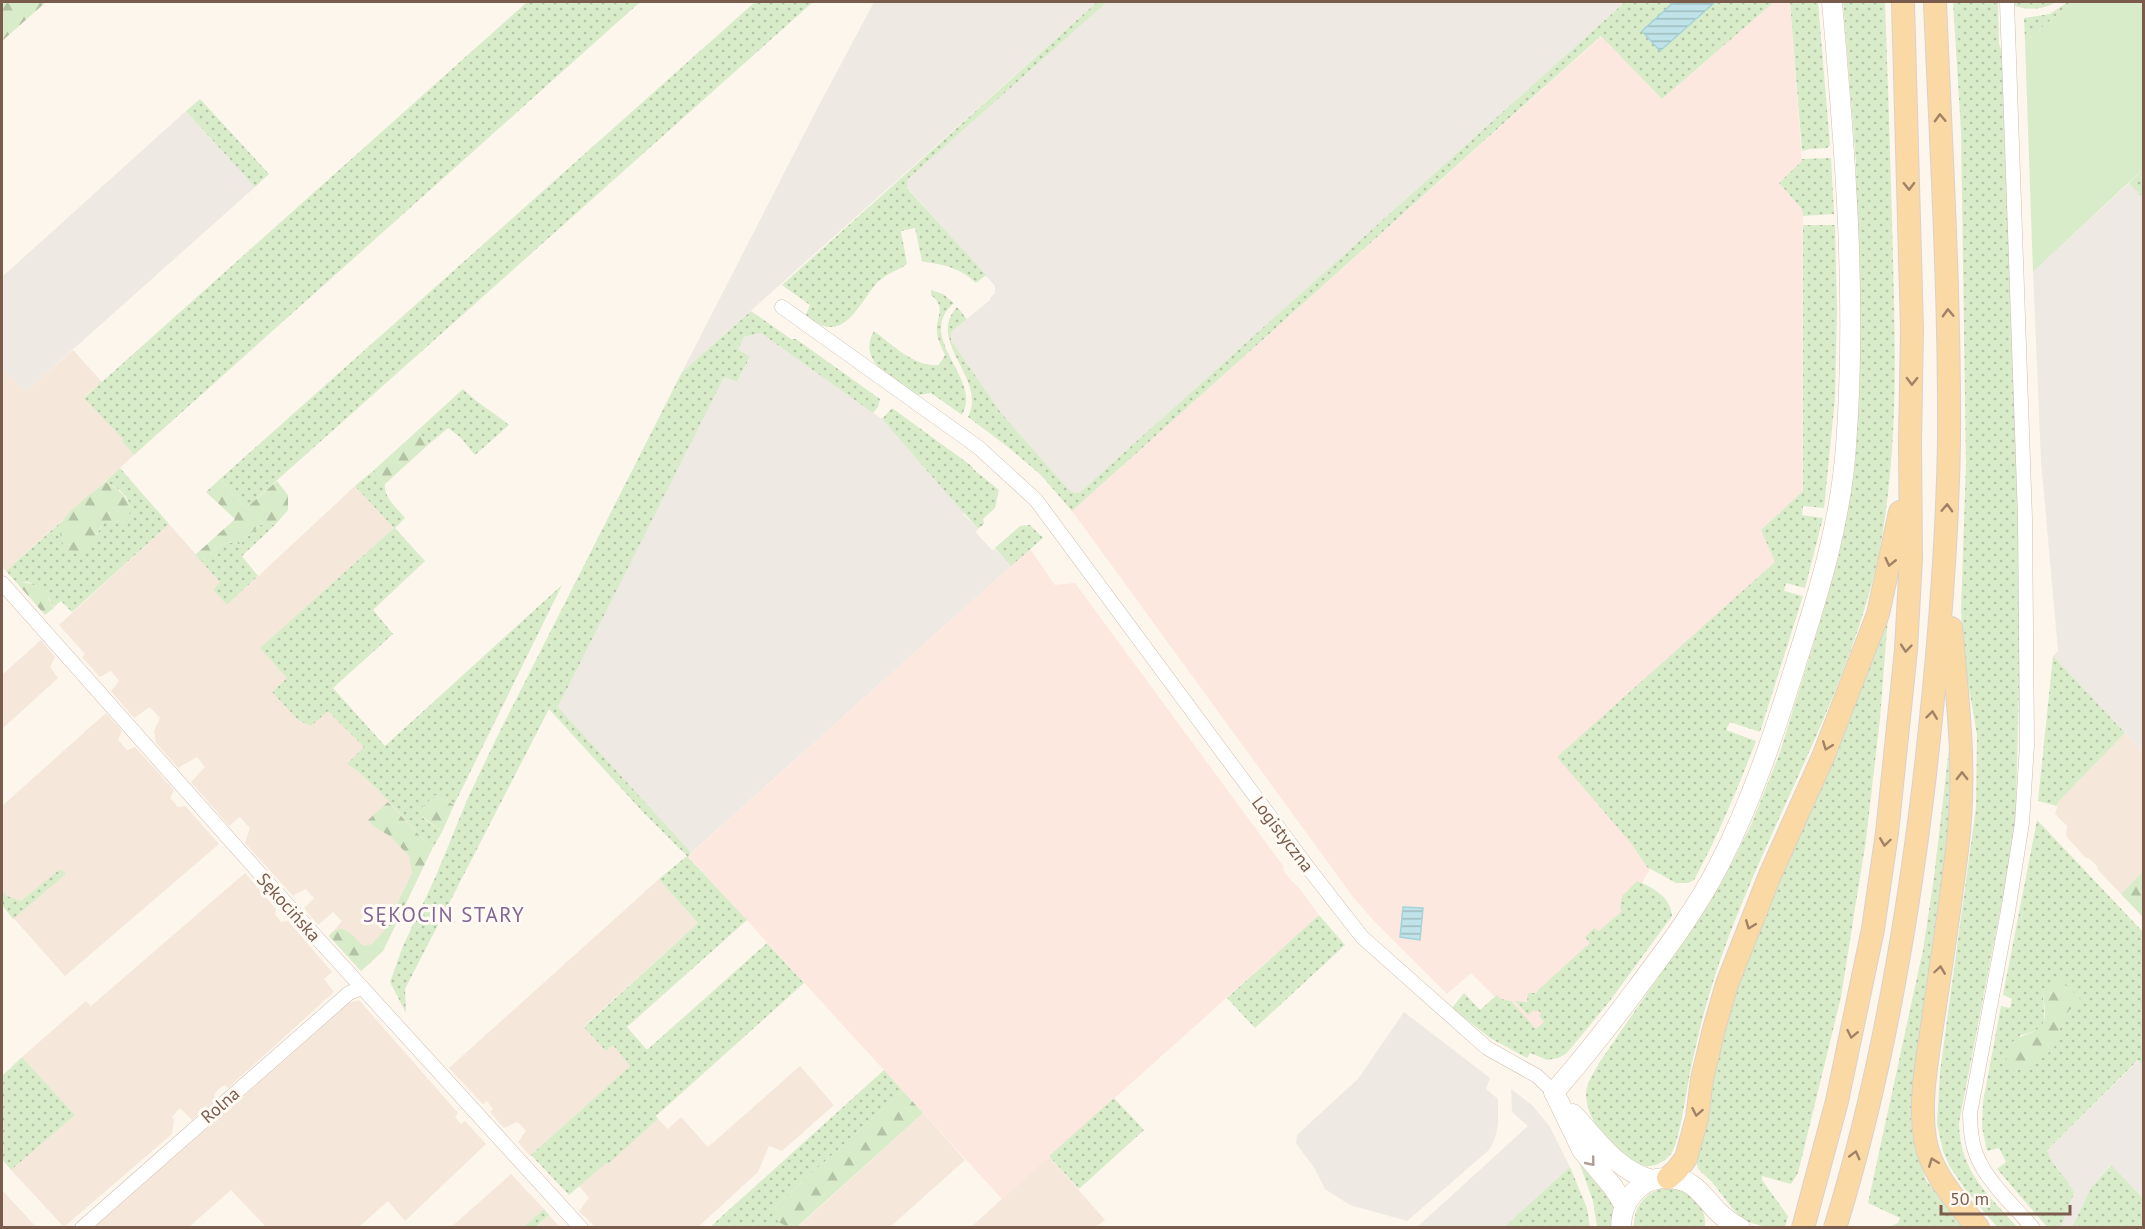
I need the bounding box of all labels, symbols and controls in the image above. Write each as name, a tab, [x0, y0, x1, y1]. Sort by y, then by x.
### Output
one-way arrow	[1933, 114, 1946, 123]
one-way arrow	[1903, 182, 1915, 191]
one-way arrow	[1941, 308, 1954, 317]
one-way arrow	[1906, 377, 1918, 386]
one-way arrow	[1941, 503, 1953, 512]
one-way arrow	[1884, 557, 1897, 567]
one-way arrow	[1900, 643, 1913, 652]
one-way arrow	[1925, 710, 1937, 720]
one-way arrow	[1822, 740, 1834, 751]
one-way arrow	[1956, 772, 1968, 781]
street label: Logistyczna	[1247, 792, 1319, 876]
one-way arrow	[1880, 837, 1892, 846]
street label: Sękocińska	[252, 868, 326, 946]
district label: SĘKOCIN STARY	[363, 901, 525, 928]
one-way arrow	[1745, 919, 1757, 930]
one-way arrow	[1934, 965, 1946, 975]
one-way arrow	[1846, 1028, 1859, 1038]
street label: Rolna	[196, 1082, 244, 1128]
one-way arrow	[1692, 1108, 1704, 1117]
one-way arrow	[1848, 1150, 1861, 1160]
one-way arrow	[1584, 1155, 1595, 1166]
one-way arrow	[1928, 1158, 1940, 1169]
scale bar	[1941, 1178, 2070, 1216]
text: 50 m	[1950, 1187, 1989, 1210]

